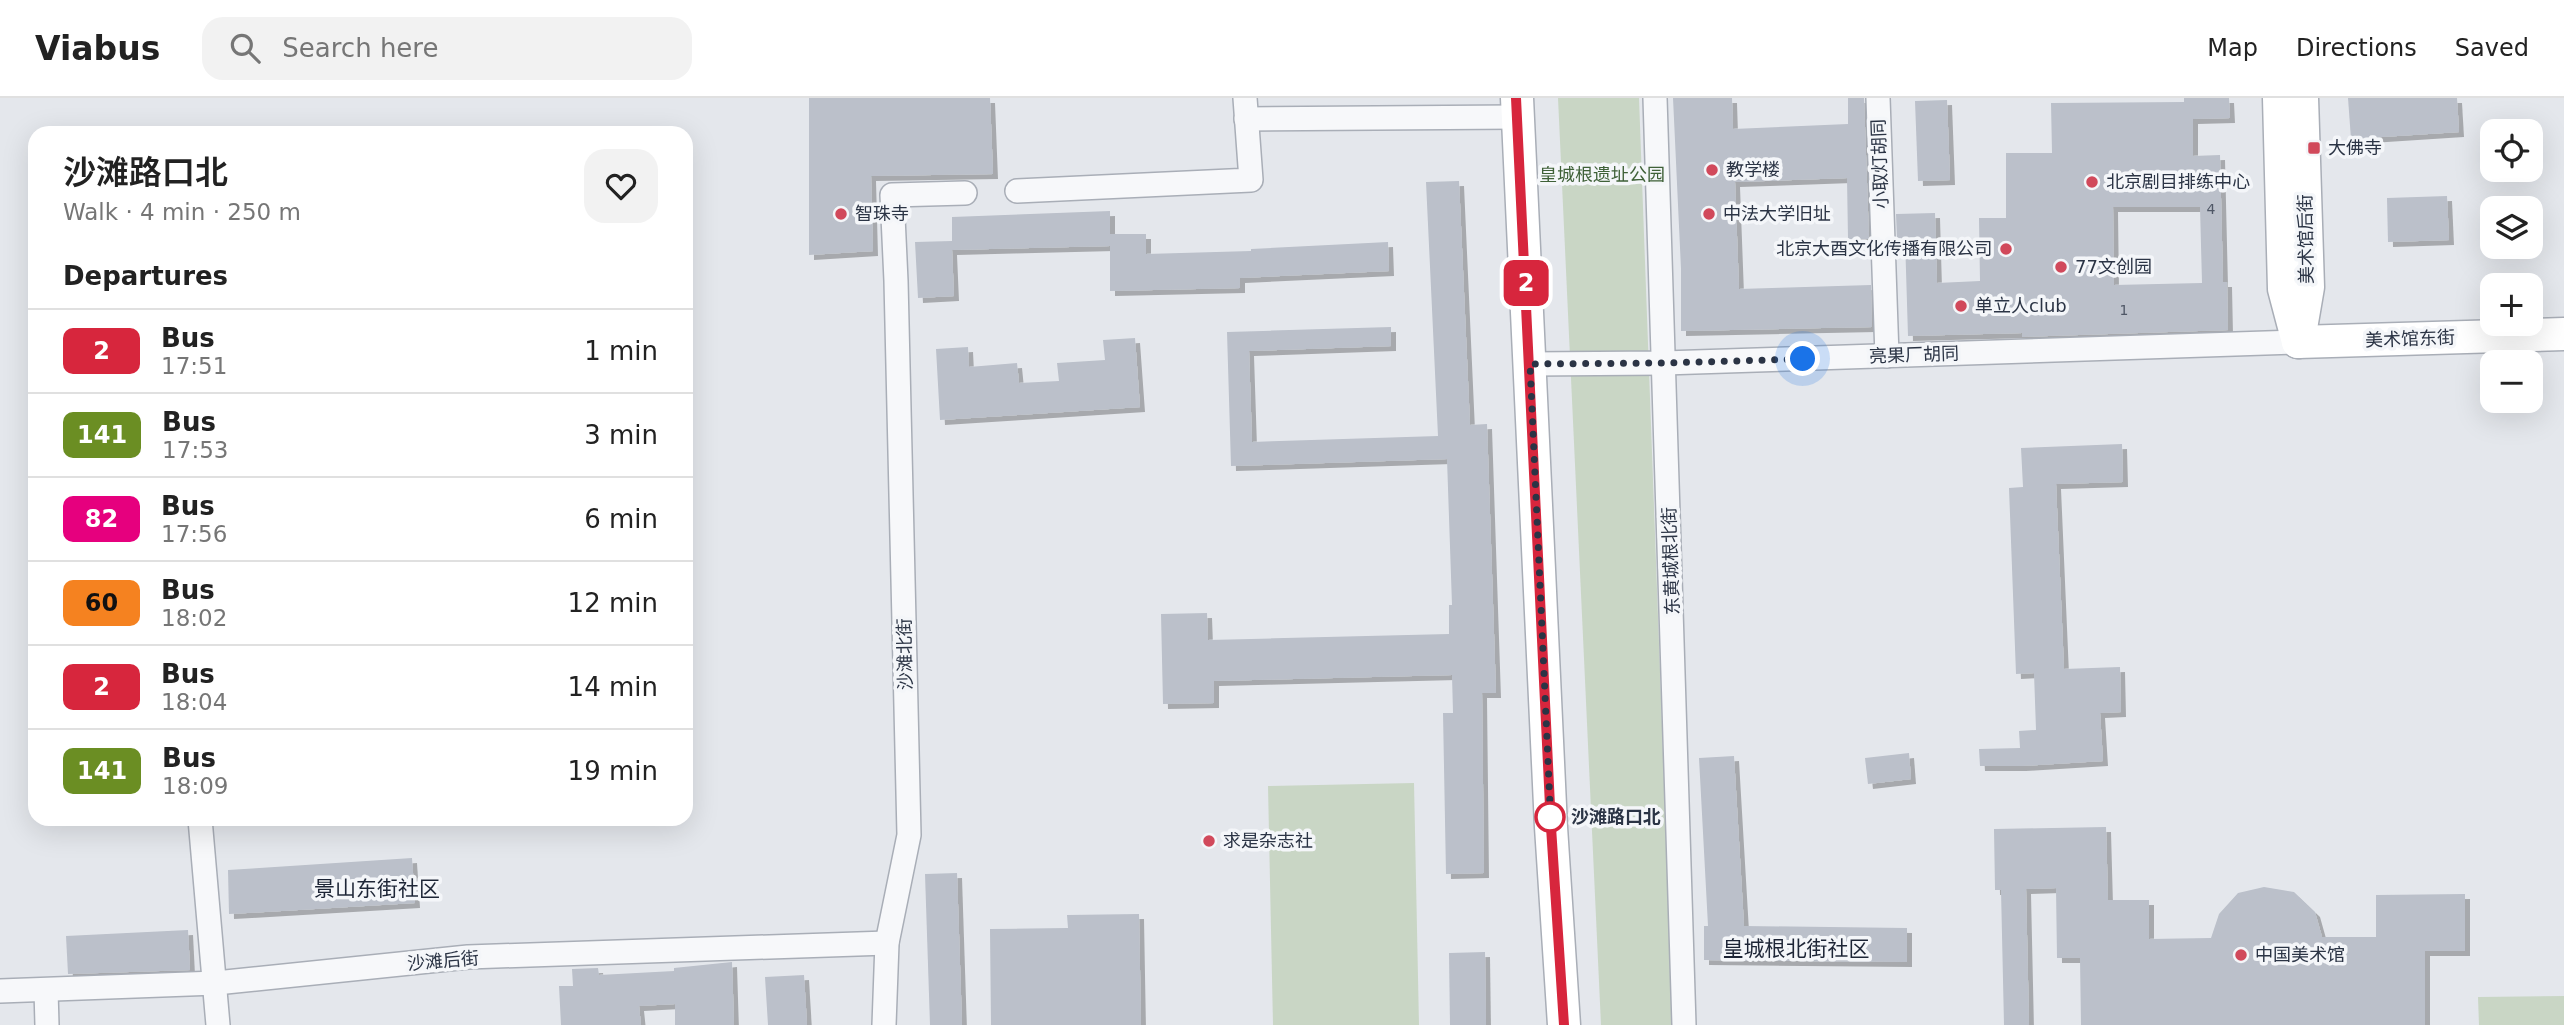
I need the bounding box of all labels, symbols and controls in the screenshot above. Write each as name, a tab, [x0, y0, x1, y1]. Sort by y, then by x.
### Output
search box	[202, 17, 692, 80]
text: Viabus	[35, 29, 160, 68]
icon: search	[226, 29, 264, 67]
text: Search here	[282, 33, 438, 63]
text: Map	[2207, 34, 2258, 62]
text: Directions	[2296, 34, 2417, 62]
text: Saved	[2455, 34, 2529, 62]
street label: 小取灯胡同	[1867, 119, 1892, 209]
map controls	[2480, 119, 2543, 413]
button: locate	[2480, 119, 2543, 182]
place label: 大佛寺	[2328, 137, 2382, 158]
marker: 大佛寺	[2306, 140, 2322, 156]
button: heart	[584, 149, 658, 223]
text: 沙滩路口北	[63, 153, 228, 192]
place label: 教学楼	[1726, 159, 1780, 180]
marker: 教学楼	[1704, 162, 1720, 178]
park label: 皇城根遗址公园	[1539, 164, 1665, 185]
place label: 北京剧目排练中心	[2106, 171, 2250, 192]
marker: 北京剧目排练中心	[2084, 174, 2100, 190]
street label: 美术馆后街	[2294, 194, 2317, 284]
button: layers	[2480, 196, 2543, 259]
text: Walk · 4 min · 250 m	[63, 199, 301, 225]
house number: 4	[2207, 201, 2216, 217]
place label: 智珠寺	[855, 203, 909, 224]
place label: 中法大学旧址	[1723, 203, 1831, 224]
marker: 智珠寺	[833, 206, 849, 222]
marker: 中法大学旧址	[1701, 206, 1717, 222]
place label: 北京大酉文化传播有限公司	[1776, 238, 1992, 259]
marker: 北京大酉文化传播有限公司	[1998, 241, 2014, 257]
place label: 77文创园	[2075, 256, 2152, 277]
marker: 77文创园	[2053, 259, 2069, 275]
line badge: 2	[1503, 260, 1549, 306]
text: Departures	[63, 261, 228, 291]
text: 2	[1518, 269, 1534, 297]
button: +	[2480, 273, 2543, 336]
place label: 单立人club	[1975, 295, 2067, 316]
marker: 单立人club	[1953, 298, 1969, 314]
house number: 1	[2120, 302, 2128, 318]
text: Bus	[161, 323, 215, 353]
street label: 美术馆东街	[2365, 326, 2455, 351]
text: 1 min	[584, 336, 658, 366]
text: 2	[93, 337, 110, 365]
your location	[1785, 341, 1820, 376]
street label: 亮果厂胡同	[1869, 342, 1959, 367]
button: −	[2480, 350, 2543, 413]
text: 17:51	[161, 353, 227, 379]
text: Bus	[162, 407, 216, 437]
text: 3 min	[584, 420, 658, 450]
text: 141	[77, 421, 127, 449]
text: 17:53	[162, 437, 228, 463]
text: Bus	[161, 491, 215, 521]
text: 6 min	[584, 504, 658, 534]
text: 82	[85, 505, 118, 533]
street label: 东黄城根北街	[1658, 507, 1683, 615]
text: 17:56	[161, 521, 227, 547]
text: Bus	[161, 575, 215, 605]
text: 12 min	[568, 588, 658, 618]
text: 60	[85, 589, 118, 617]
text: 18:02	[161, 605, 227, 631]
street label: 沙滩北街	[893, 618, 916, 690]
text: Bus	[161, 659, 215, 689]
text: 14 min	[568, 672, 658, 702]
text: 2	[93, 673, 110, 701]
text: 18:04	[161, 689, 227, 715]
text: Bus	[162, 743, 216, 773]
text: 19 min	[568, 756, 658, 786]
text: 141	[77, 757, 127, 785]
text: 18:09	[162, 773, 228, 799]
marker: 沙滩路口北	[1535, 802, 1565, 832]
place label: 沙滩路口北	[1571, 806, 1661, 827]
place label: 求是杂志社	[1223, 830, 1313, 851]
marker: 求是杂志社	[1201, 833, 1217, 849]
district label: 景山东街社区	[314, 877, 440, 901]
district label: 皇城根北街社区	[1723, 937, 1870, 961]
place label: 中国美术馆	[2255, 944, 2345, 965]
street label: 沙滩后街	[406, 947, 480, 974]
marker: 中国美术馆	[2233, 947, 2249, 963]

